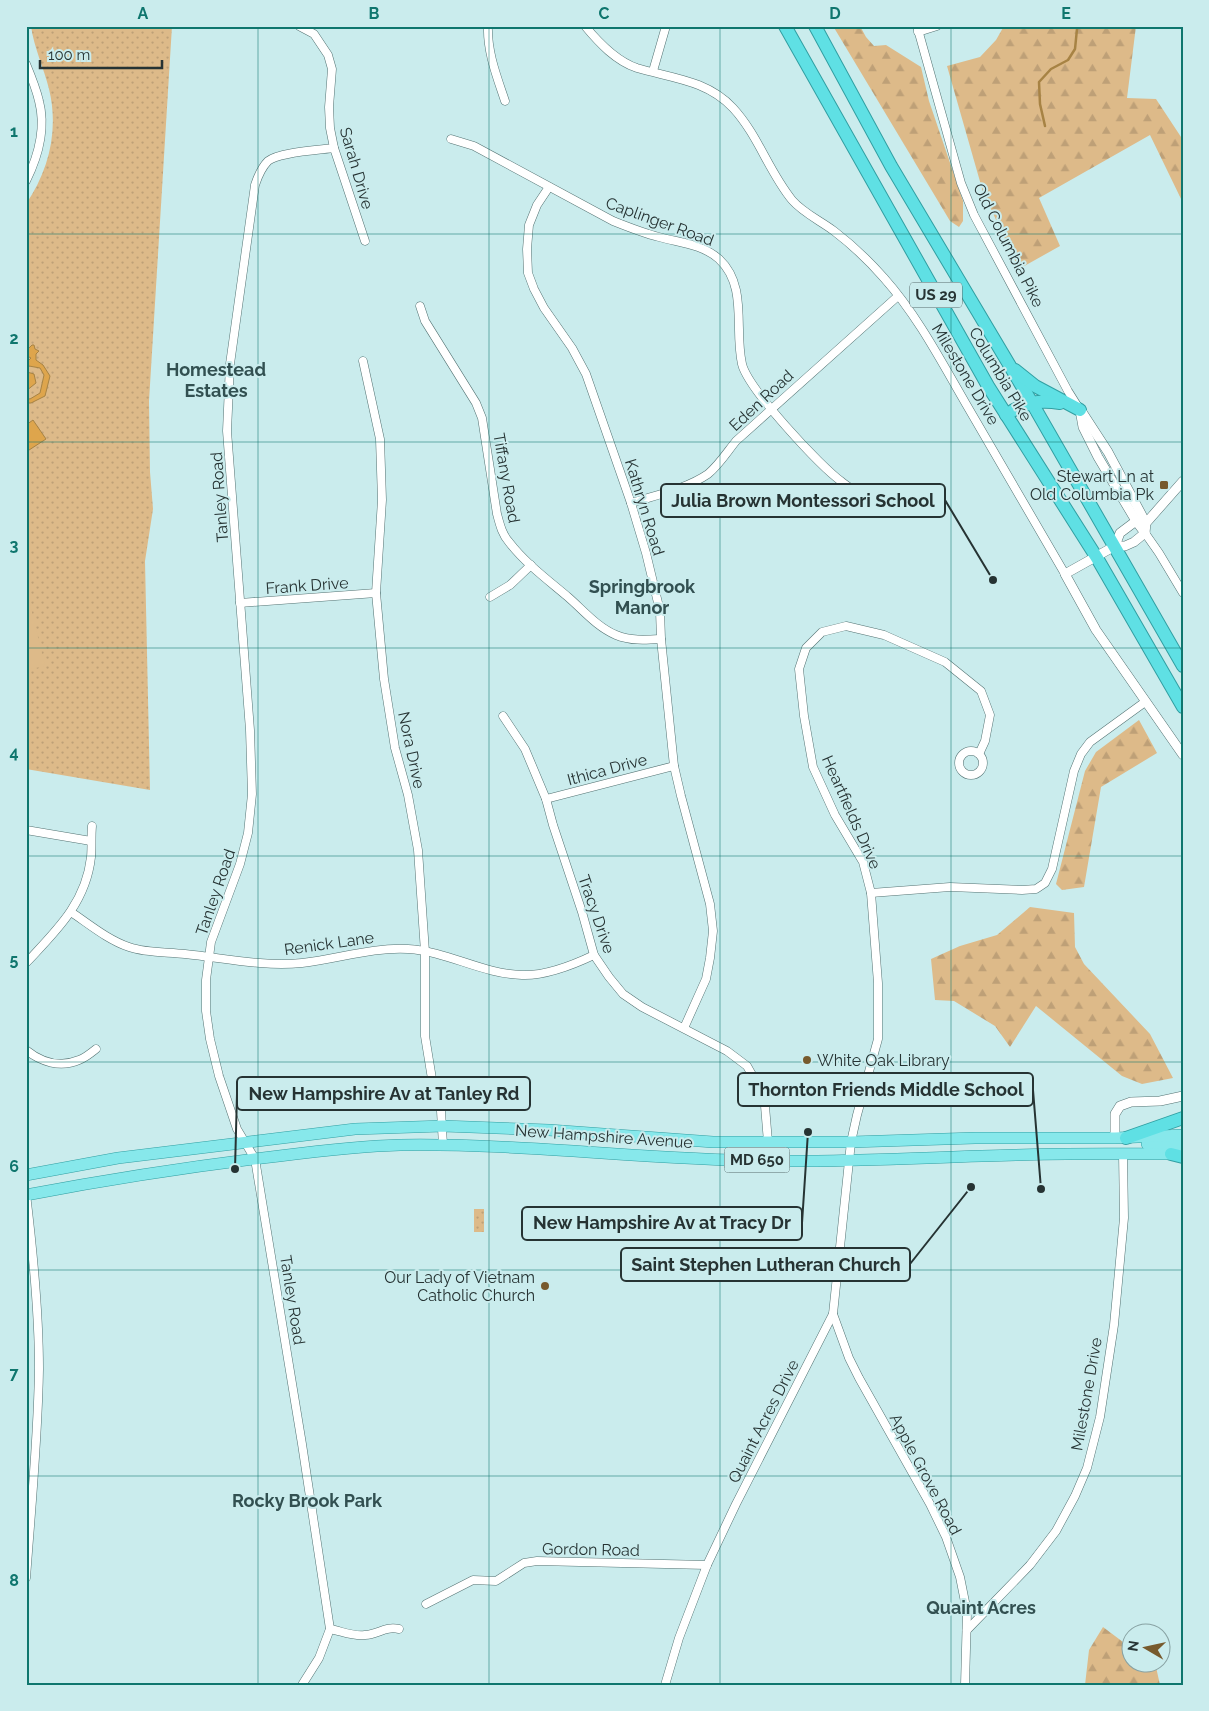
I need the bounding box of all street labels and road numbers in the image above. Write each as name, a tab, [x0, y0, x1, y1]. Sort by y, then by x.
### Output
street label: Sarah Drive	[336, 125, 377, 211]
street label: Old Columbia Pike	[969, 180, 1048, 310]
street label: Caplinger Road	[603, 193, 717, 250]
road number: US 29	[910, 282, 962, 308]
street label: Milestone Drive	[928, 320, 1003, 428]
street label: Columbia Pike	[965, 324, 1036, 425]
street label: Eden Road	[725, 366, 797, 435]
street label: Tiffany Road	[489, 432, 524, 525]
street label: Tanley Road	[207, 451, 232, 543]
street label: Kathryn Road	[621, 457, 668, 558]
street label: Frank Drive	[265, 573, 349, 598]
street label: Nora Drive	[394, 710, 429, 790]
street label: Ithica Drive	[565, 750, 649, 789]
street label: Heartfields Drive	[818, 752, 885, 872]
street label: Tanley Road	[192, 846, 239, 938]
street label: Tracy Drive	[574, 872, 619, 956]
street label: Renick Lane	[283, 928, 375, 959]
street label: New Hampshire Avenue	[514, 1121, 693, 1152]
road number: MD 650	[724, 1148, 790, 1172]
street label: Tanley Road	[276, 1254, 309, 1346]
street label: Milestone Drive	[1067, 1336, 1106, 1452]
street label: Quaint Acres Drive	[724, 1356, 803, 1486]
street label: Apple Grove Road	[886, 1410, 966, 1538]
street label: Gordon Road	[542, 1539, 640, 1560]

